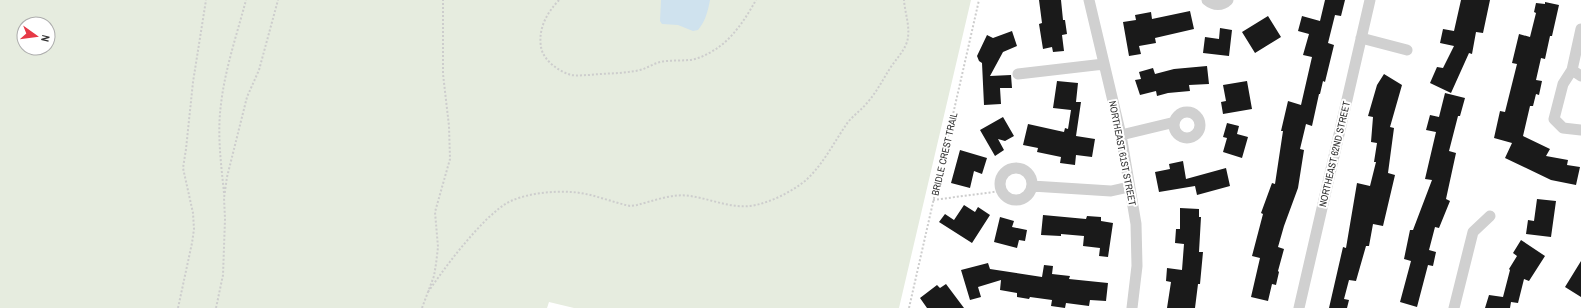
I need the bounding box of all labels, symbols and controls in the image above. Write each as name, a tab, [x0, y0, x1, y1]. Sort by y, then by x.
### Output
north arrow	[16, 16, 56, 56]
text: N	[38, 34, 53, 43]
street label: NORTHEAST 61ST STREET	[1106, 99, 1139, 207]
street label: NORTHEAST 62ND STREET	[1316, 100, 1353, 208]
street label: BRIDLE CREST TRAIL	[929, 111, 960, 197]

